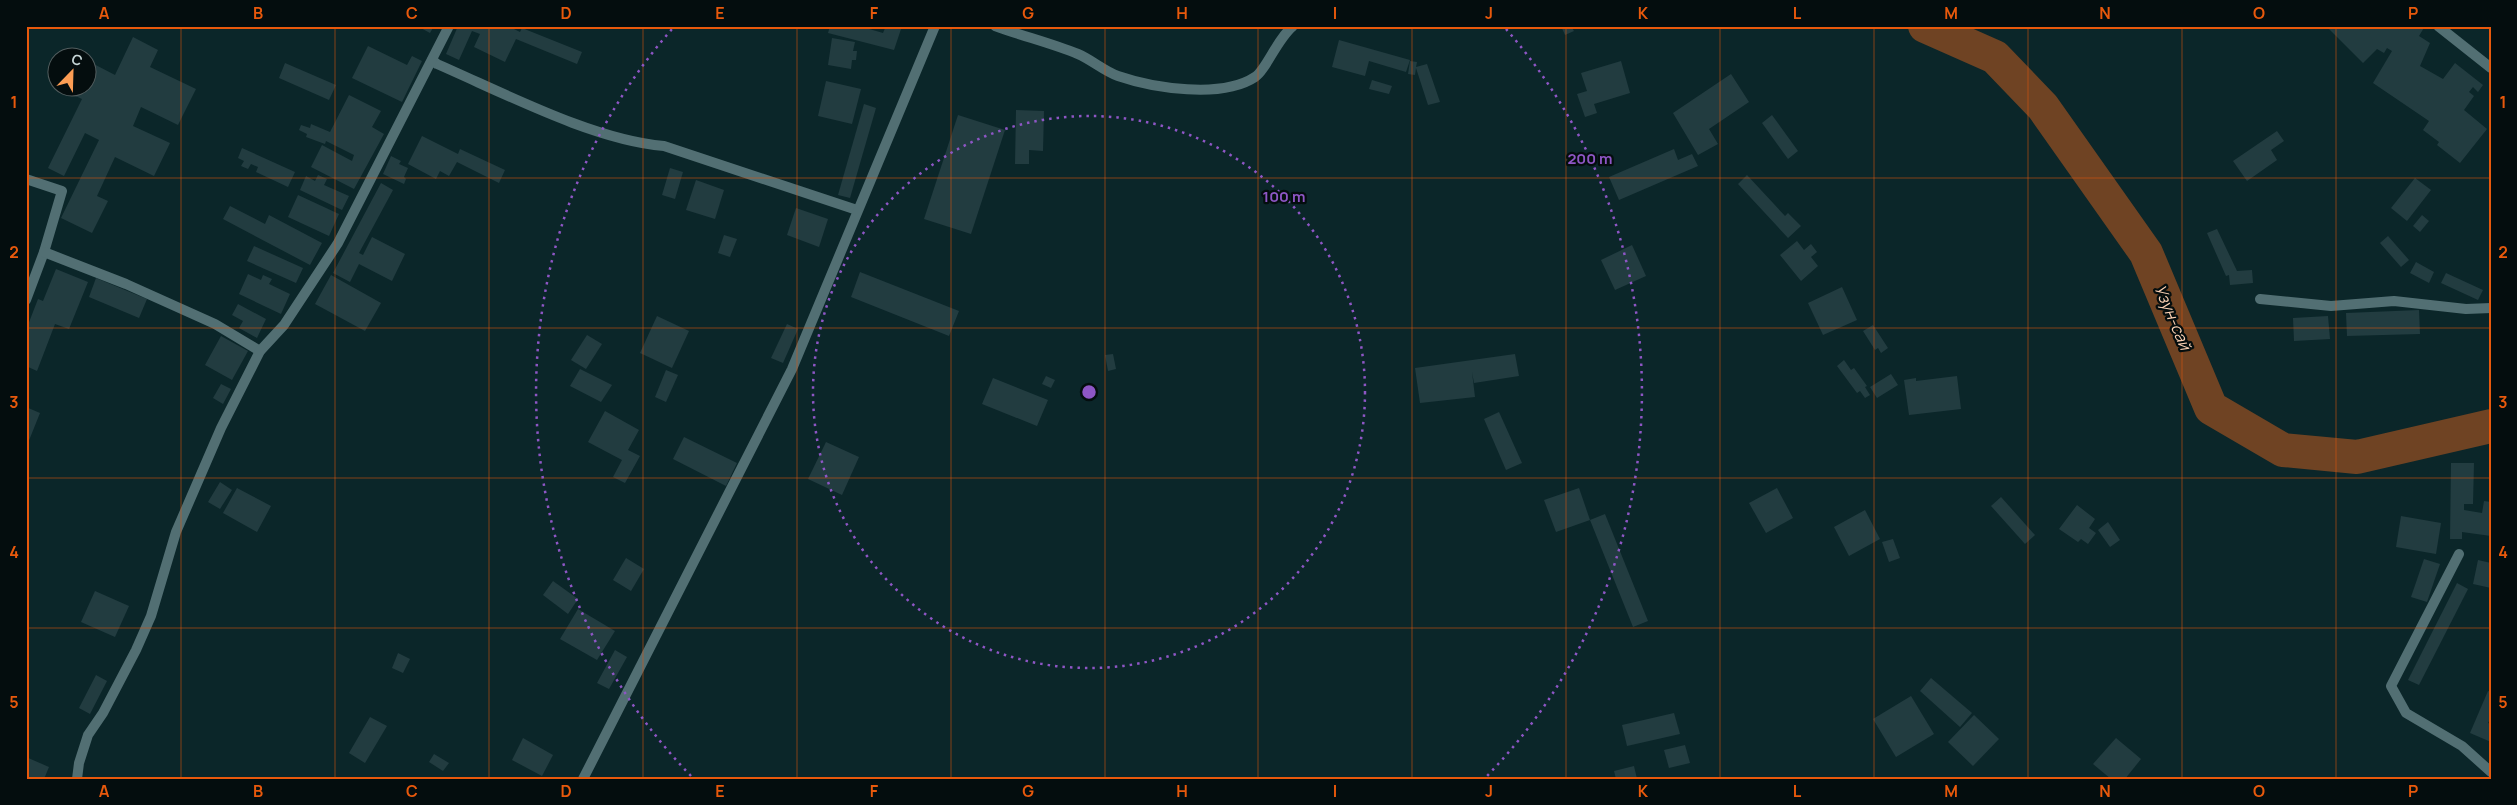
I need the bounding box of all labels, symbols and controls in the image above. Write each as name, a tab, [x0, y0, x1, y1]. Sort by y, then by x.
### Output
text: A	[99, 2, 110, 24]
text: B	[253, 2, 263, 24]
text: C	[406, 2, 418, 24]
text: D	[560, 2, 572, 24]
text: E	[715, 2, 725, 24]
text: F	[870, 2, 879, 24]
text: G	[1022, 2, 1034, 24]
text: H	[1176, 2, 1188, 24]
text: I	[1333, 2, 1337, 24]
text: J	[1485, 2, 1493, 24]
text: K	[1638, 2, 1649, 24]
text: L	[1793, 2, 1802, 24]
text: M	[1944, 2, 1958, 24]
text: N	[2099, 2, 2111, 24]
text: O	[2253, 2, 2265, 24]
text: P	[2408, 2, 2418, 24]
north arrow	[48, 48, 98, 98]
text: С	[69, 49, 86, 70]
text: 1	[10, 91, 18, 113]
text: 1	[2499, 91, 2507, 113]
text: 200 m	[1567, 148, 1613, 169]
text: 100 m	[1263, 186, 1305, 207]
text: 2	[9, 241, 19, 263]
text: 2	[2498, 241, 2508, 263]
water label: Узун-сай	[2149, 281, 2197, 355]
centre of rings	[1080, 383, 1098, 401]
text: 3	[9, 391, 19, 413]
text: 3	[2498, 391, 2508, 413]
text: 4	[9, 541, 19, 563]
text: 4	[2498, 541, 2508, 563]
text: 5	[9, 691, 19, 713]
text: 5	[2498, 691, 2508, 713]
text: A	[99, 780, 110, 802]
text: B	[253, 780, 263, 802]
text: C	[406, 780, 418, 802]
text: D	[560, 780, 572, 802]
text: E	[715, 780, 725, 802]
text: F	[870, 780, 879, 802]
text: G	[1022, 780, 1034, 802]
text: H	[1176, 780, 1188, 802]
text: I	[1333, 780, 1337, 802]
text: J	[1485, 780, 1493, 802]
text: K	[1638, 780, 1649, 802]
text: L	[1793, 780, 1802, 802]
text: M	[1944, 780, 1958, 802]
text: N	[2099, 780, 2111, 802]
text: O	[2253, 780, 2265, 802]
text: P	[2408, 780, 2418, 802]

